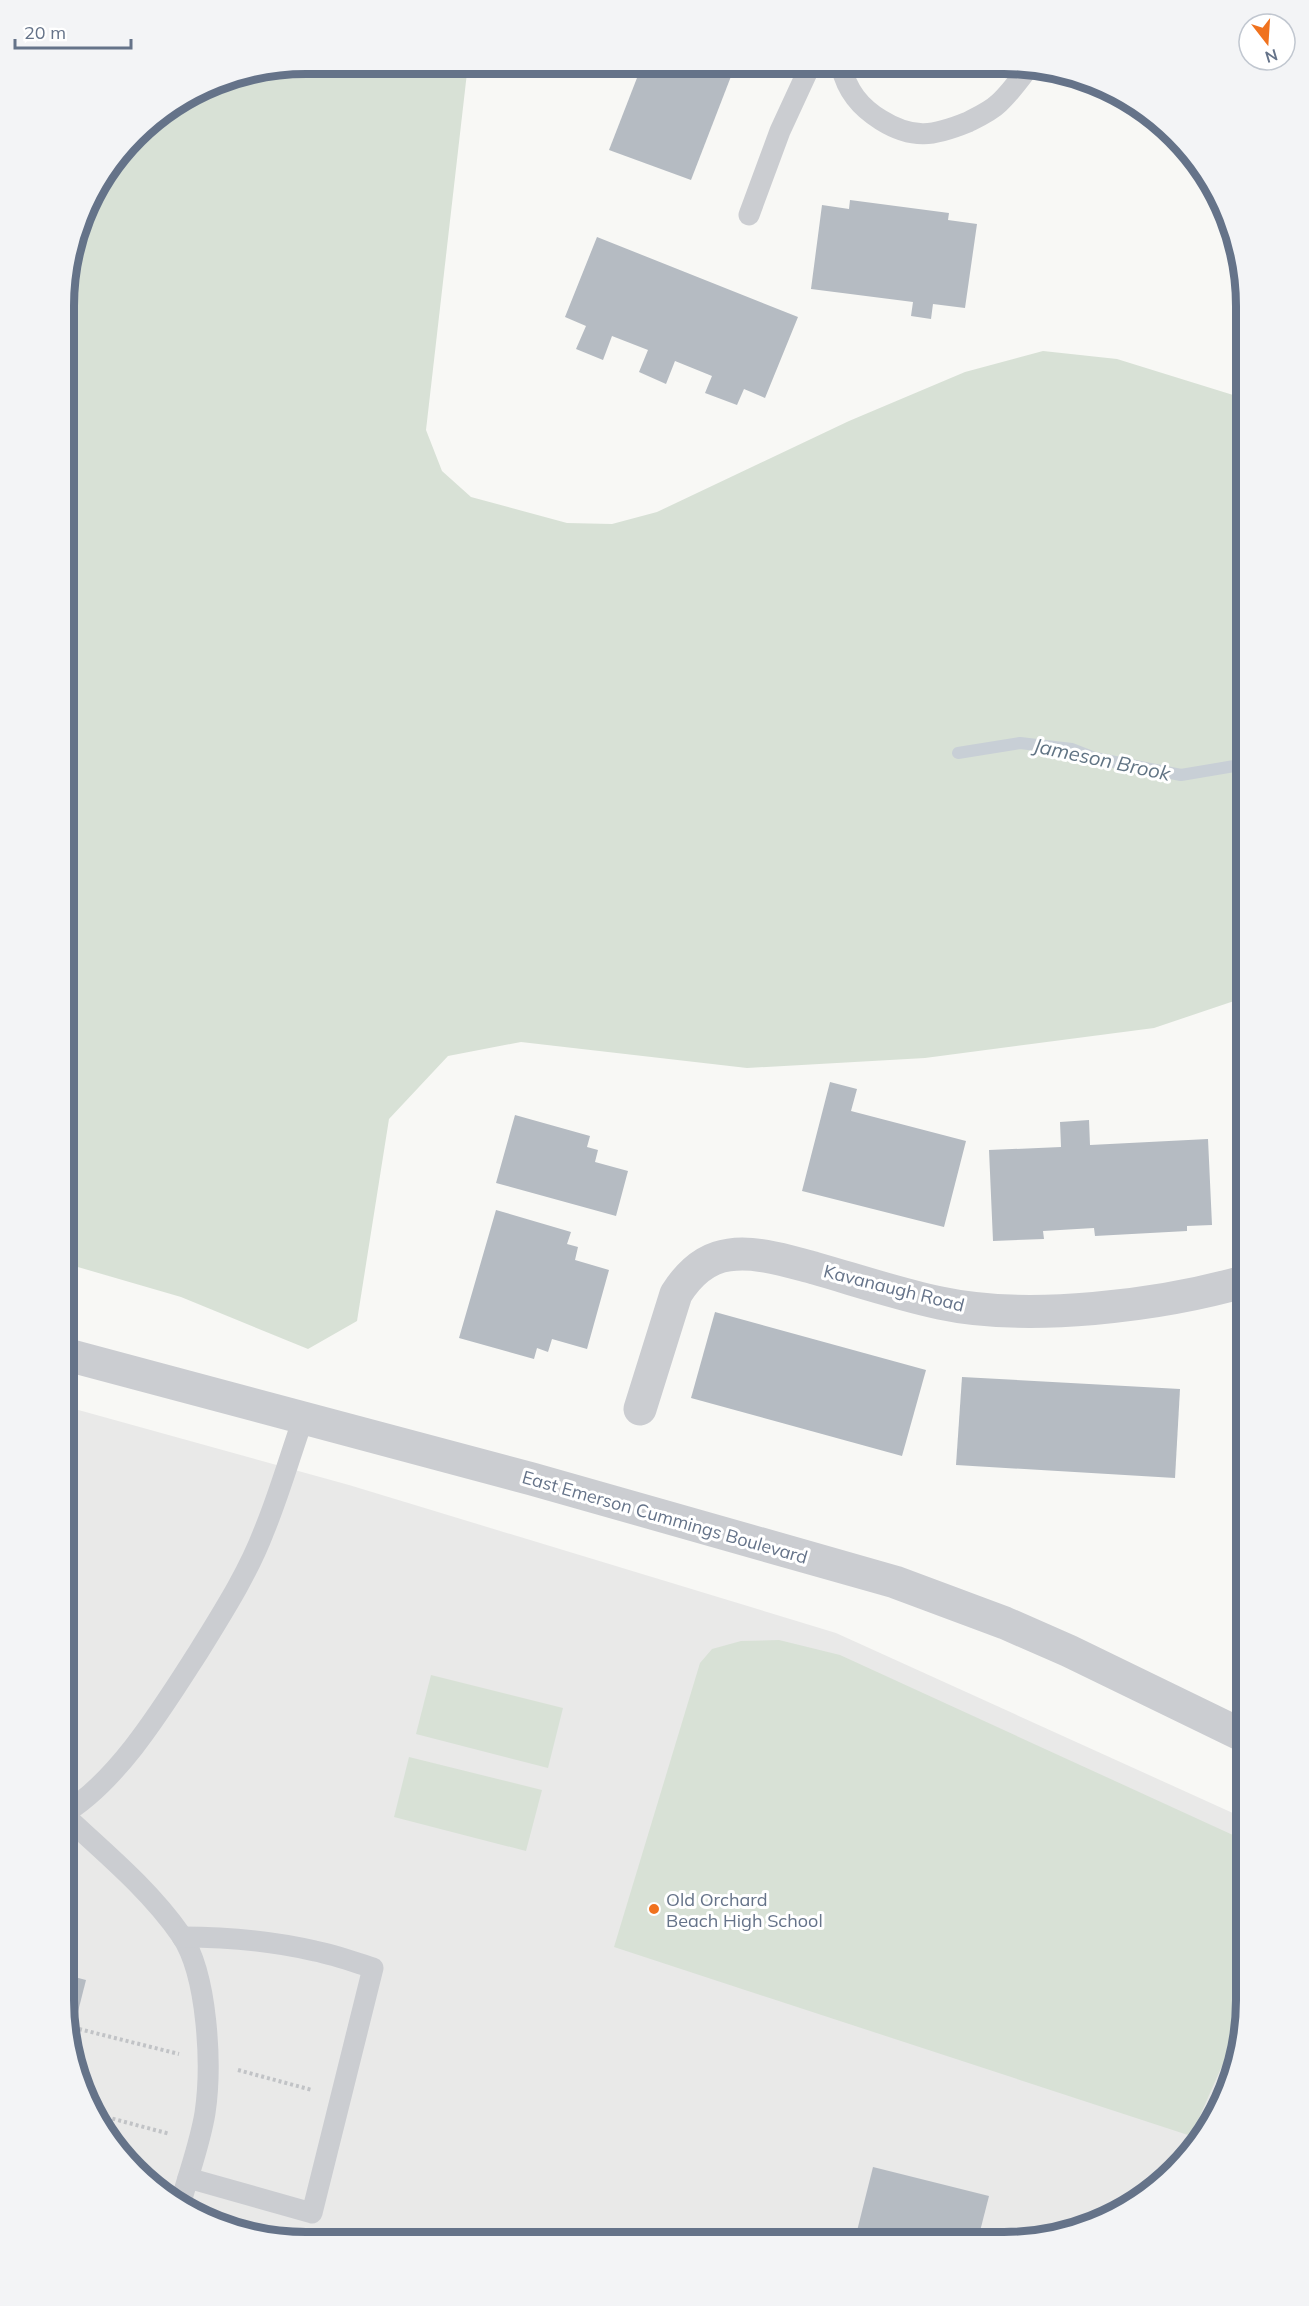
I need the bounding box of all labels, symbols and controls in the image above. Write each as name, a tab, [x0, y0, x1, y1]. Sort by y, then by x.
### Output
scale bar	[15, 12, 130, 50]
north arrow	[1237, 12, 1297, 72]
text: 20 m	[24, 21, 66, 44]
text: N	[1263, 45, 1280, 68]
water label: Jameson Brook	[1029, 732, 1173, 786]
street label: Kavanaugh Road	[821, 1259, 967, 1317]
street label: East Emerson Cummings Boulevard	[520, 1465, 810, 1569]
place label: Old Orchard Beach High School	[666, 1888, 823, 1932]
marker: Old Orchard Beach High School	[647, 1902, 661, 1916]

